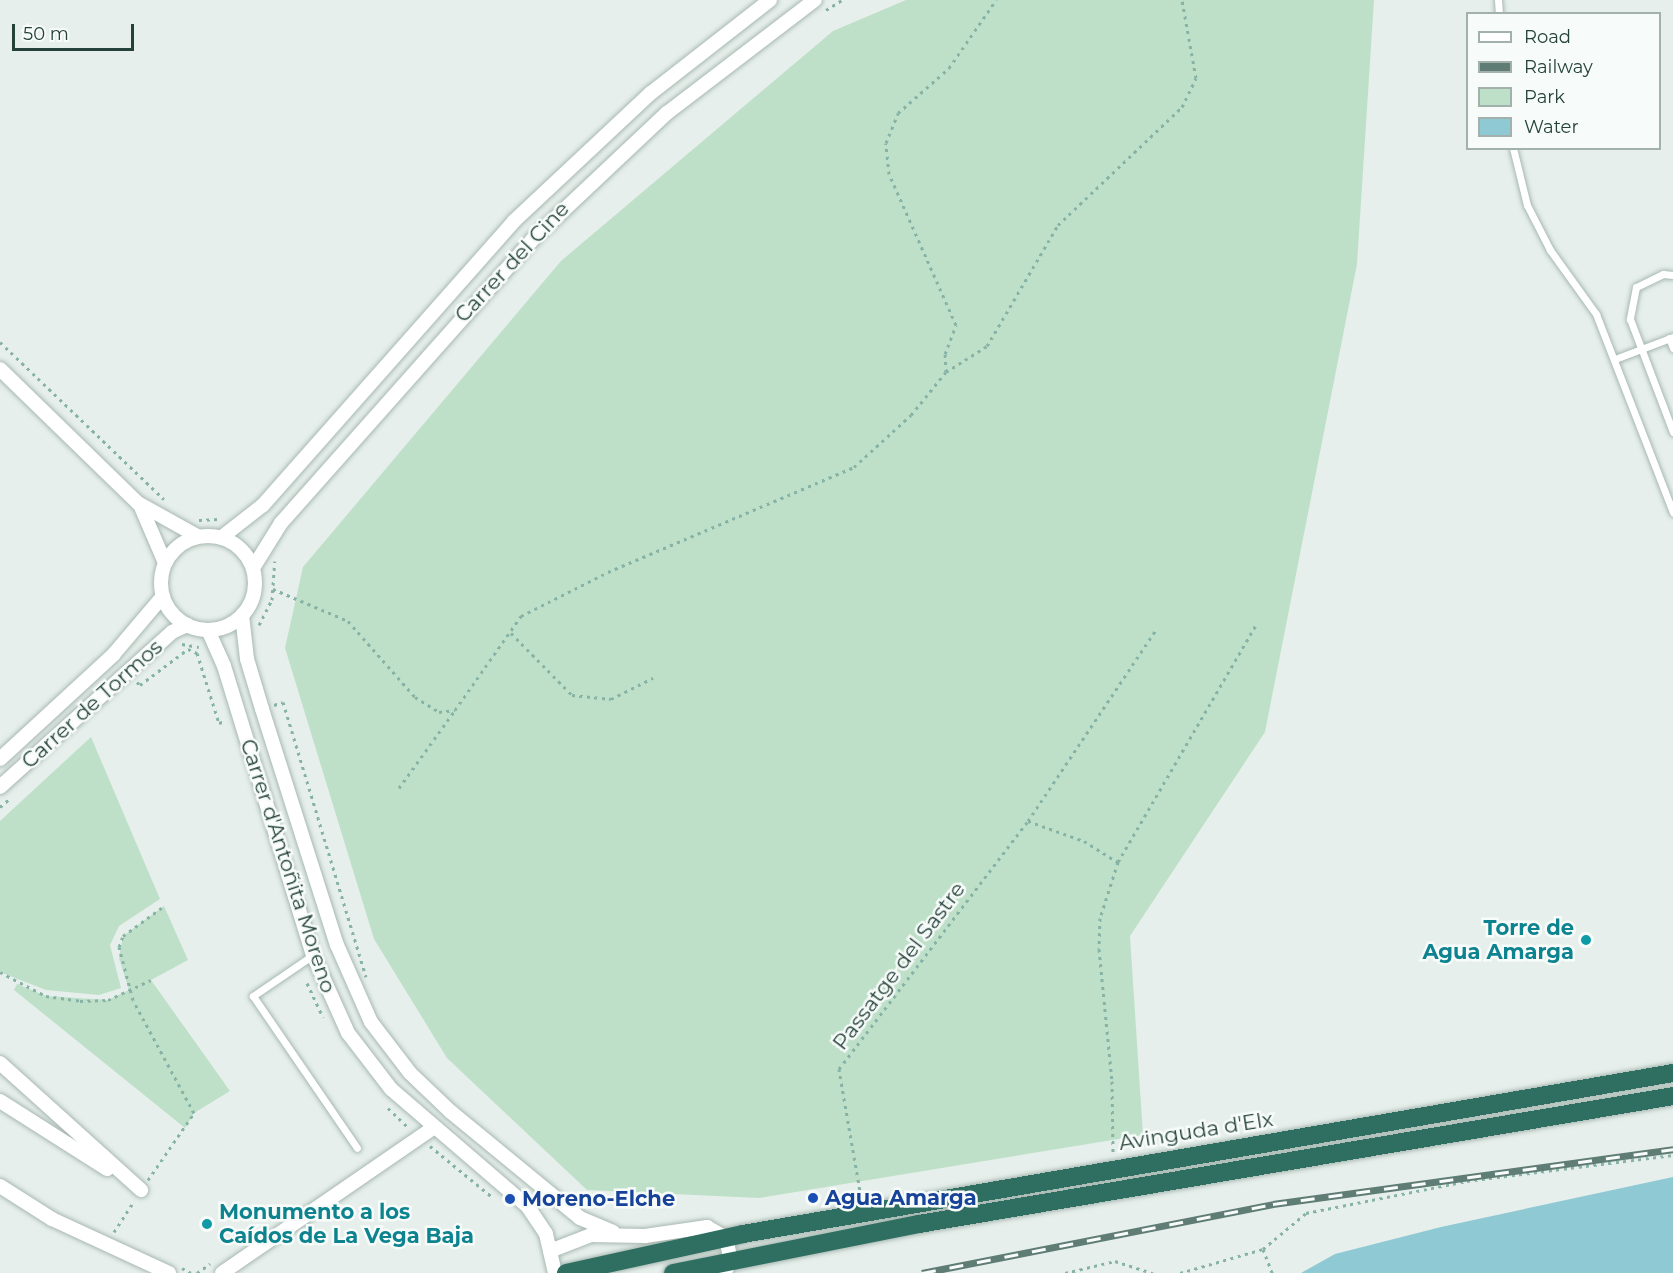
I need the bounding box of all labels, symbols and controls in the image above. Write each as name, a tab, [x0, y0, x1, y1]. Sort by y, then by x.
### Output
scale bar	[15, 12, 136, 50]
legend	[1466, 12, 1661, 150]
text: 50 m	[23, 23, 69, 45]
text: Road	[1524, 26, 1571, 48]
text: Railway	[1524, 56, 1593, 78]
text: Park	[1524, 86, 1565, 108]
text: Water	[1524, 116, 1579, 138]
street label: Carrer del Cine	[450, 196, 574, 328]
street label: Carrer de Tormos	[16, 634, 168, 774]
street label: Carrer d'Antoñita Moreno	[235, 736, 341, 996]
street label: Passatge del Sastre	[828, 877, 970, 1055]
place label: Torre de Agua Amarga	[1422, 915, 1574, 965]
marker: Torre de Agua Amarga	[1579, 933, 1593, 947]
street label: Avinguda d'Elx	[1117, 1106, 1275, 1156]
place label: Agua Amarga	[825, 1185, 977, 1211]
place label: Moreno-Elche	[522, 1186, 675, 1212]
marker: Agua Amarga	[806, 1191, 820, 1205]
marker: Moreno-Elche	[503, 1192, 517, 1206]
place label: Monumento a los Caídos de La Vega Baja	[219, 1199, 474, 1249]
marker: Monumento a los Caídos de La Vega Baja	[200, 1217, 214, 1231]

